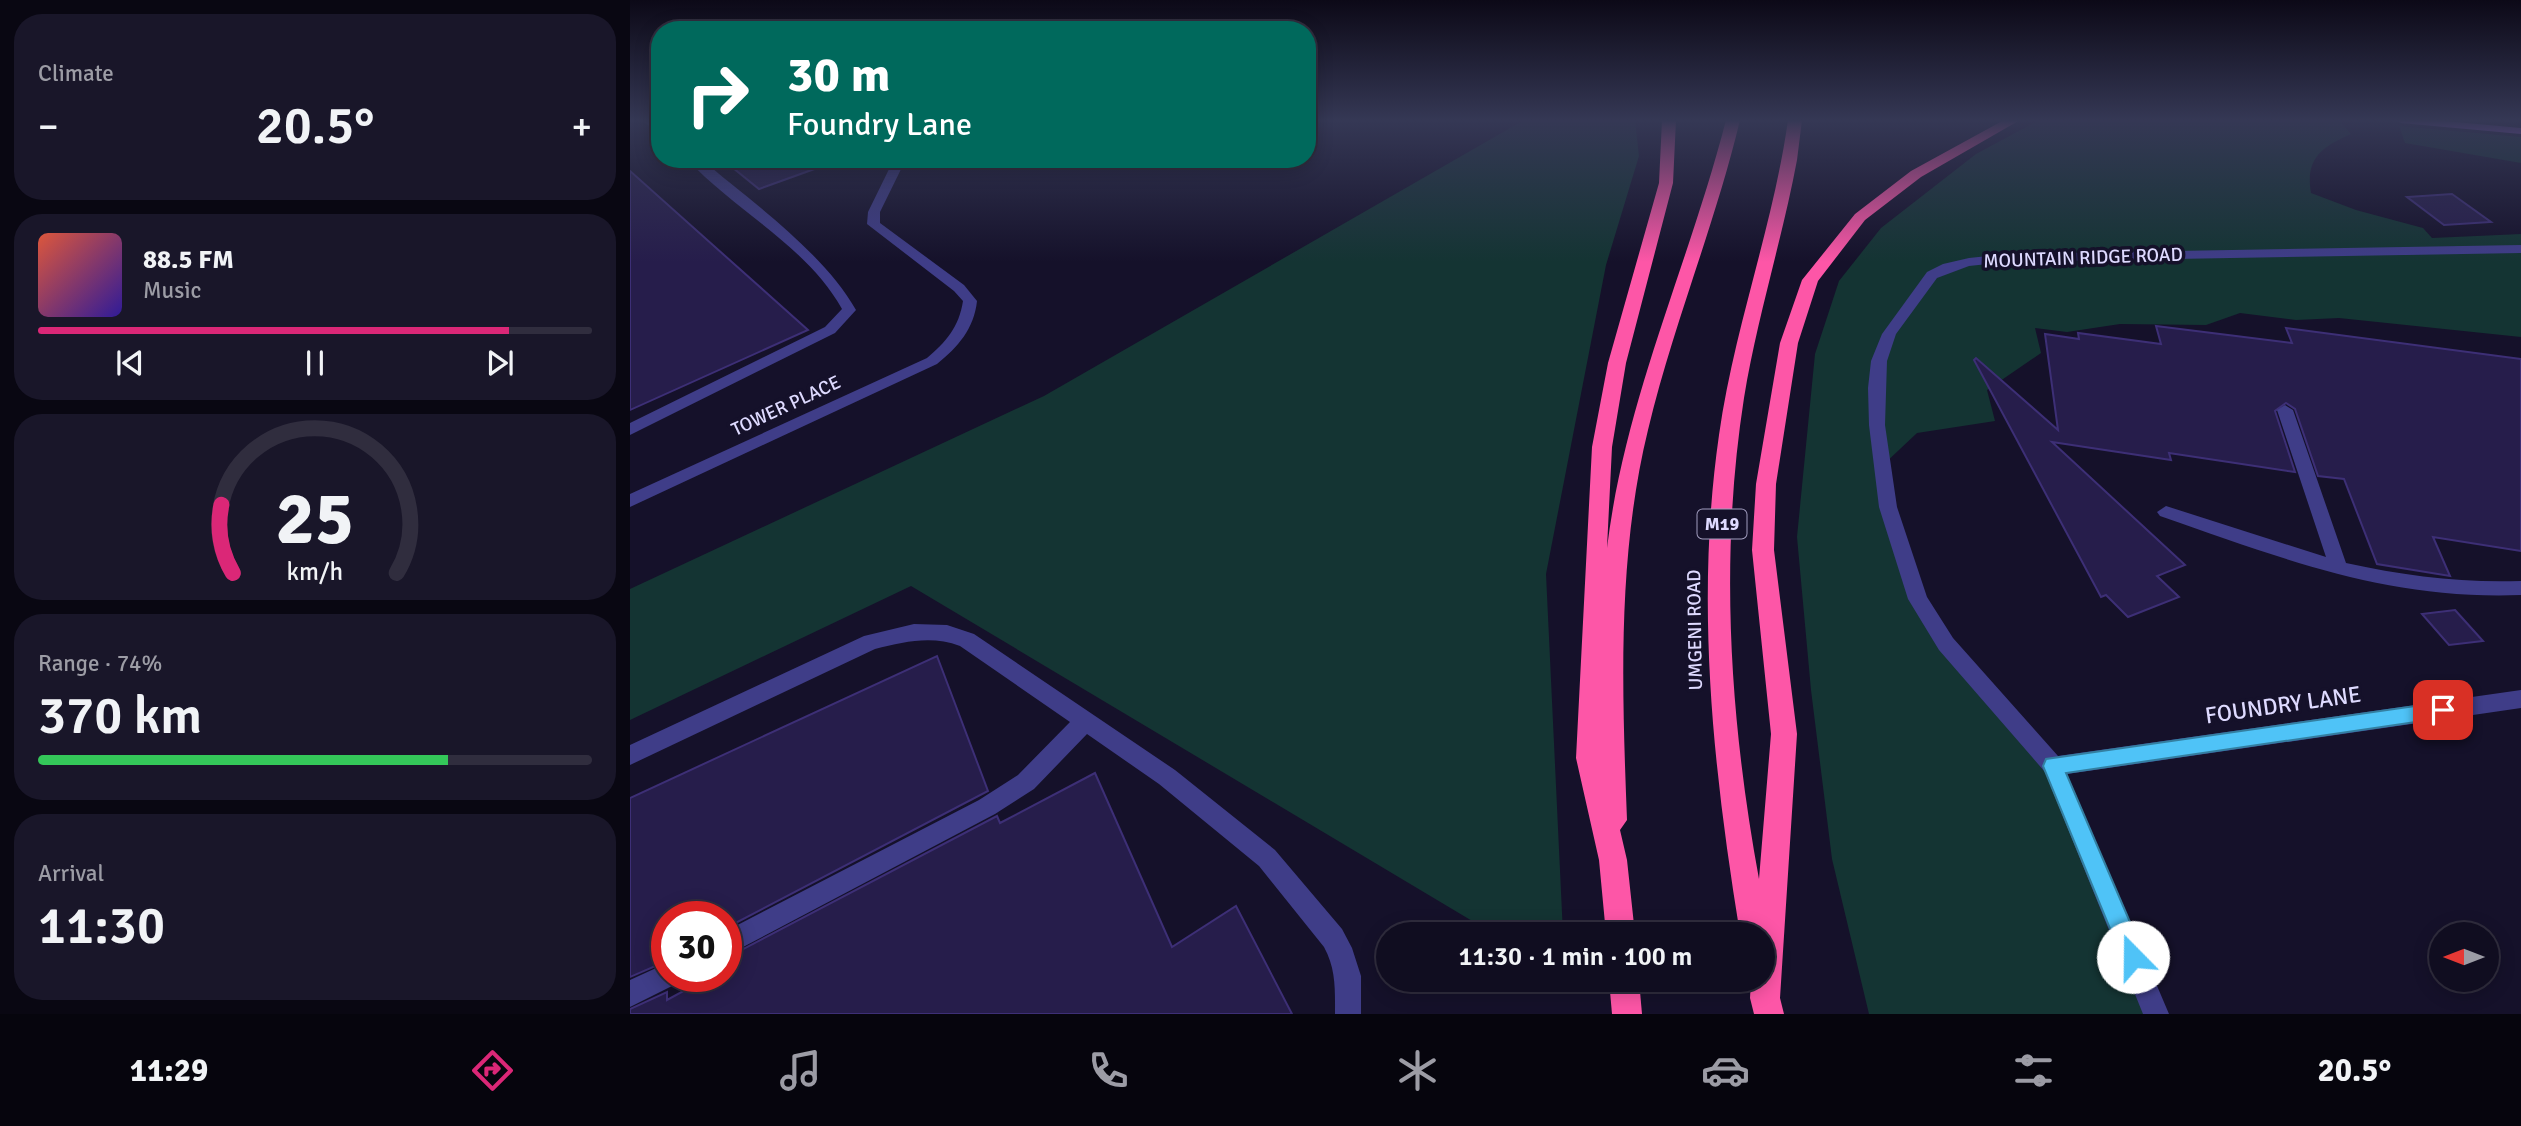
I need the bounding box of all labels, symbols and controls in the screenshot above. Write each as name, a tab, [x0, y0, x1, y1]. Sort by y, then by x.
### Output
text: 30 m	[787, 45, 890, 105]
icon: right	[672, 49, 763, 140]
text: Climate	[38, 59, 114, 88]
text: 20.5°	[256, 94, 374, 158]
text: −	[38, 103, 59, 150]
text: +	[571, 103, 592, 150]
text: Foundry Lane	[787, 105, 972, 144]
street label: MOUNTAIN RIDGE ROAD	[1983, 243, 2183, 273]
text: 88.5 FM	[143, 244, 234, 276]
text: Music	[143, 276, 201, 305]
icon: previous	[111, 344, 149, 382]
icon: pause	[296, 344, 334, 382]
icon: next	[481, 344, 519, 382]
street label: TOWER PLACE	[728, 370, 844, 442]
text: 25	[276, 475, 354, 564]
road number: M19	[1698, 510, 1746, 538]
text: km/h	[287, 556, 343, 587]
street label: UMGENI ROAD	[1682, 569, 1708, 691]
text: Range · 74%	[38, 649, 162, 678]
street label: FOUNDRY LANE	[2203, 680, 2363, 730]
pin	[2413, 680, 2473, 740]
text: 370 km	[38, 684, 202, 748]
icon: arrive	[2424, 691, 2462, 729]
text: Arrival	[38, 859, 104, 888]
text: 11:30	[38, 894, 165, 958]
speed limit sign: 30	[651, 901, 742, 992]
position arrow	[2096, 920, 2170, 994]
north arrow	[2429, 922, 2499, 992]
map controls	[2429, 922, 2499, 992]
text: 11:30 · 1 min · 100 m	[1459, 941, 1692, 973]
icon: directions	[468, 1046, 517, 1095]
icon: music	[776, 1046, 825, 1095]
icon: phone	[1084, 1046, 1133, 1095]
icon: climate	[1393, 1046, 1442, 1095]
icon: car	[1701, 1046, 1750, 1095]
icon: filters	[2009, 1046, 2058, 1095]
text: 11:29	[130, 1051, 208, 1090]
text: 20.5°	[2318, 1051, 2391, 1090]

